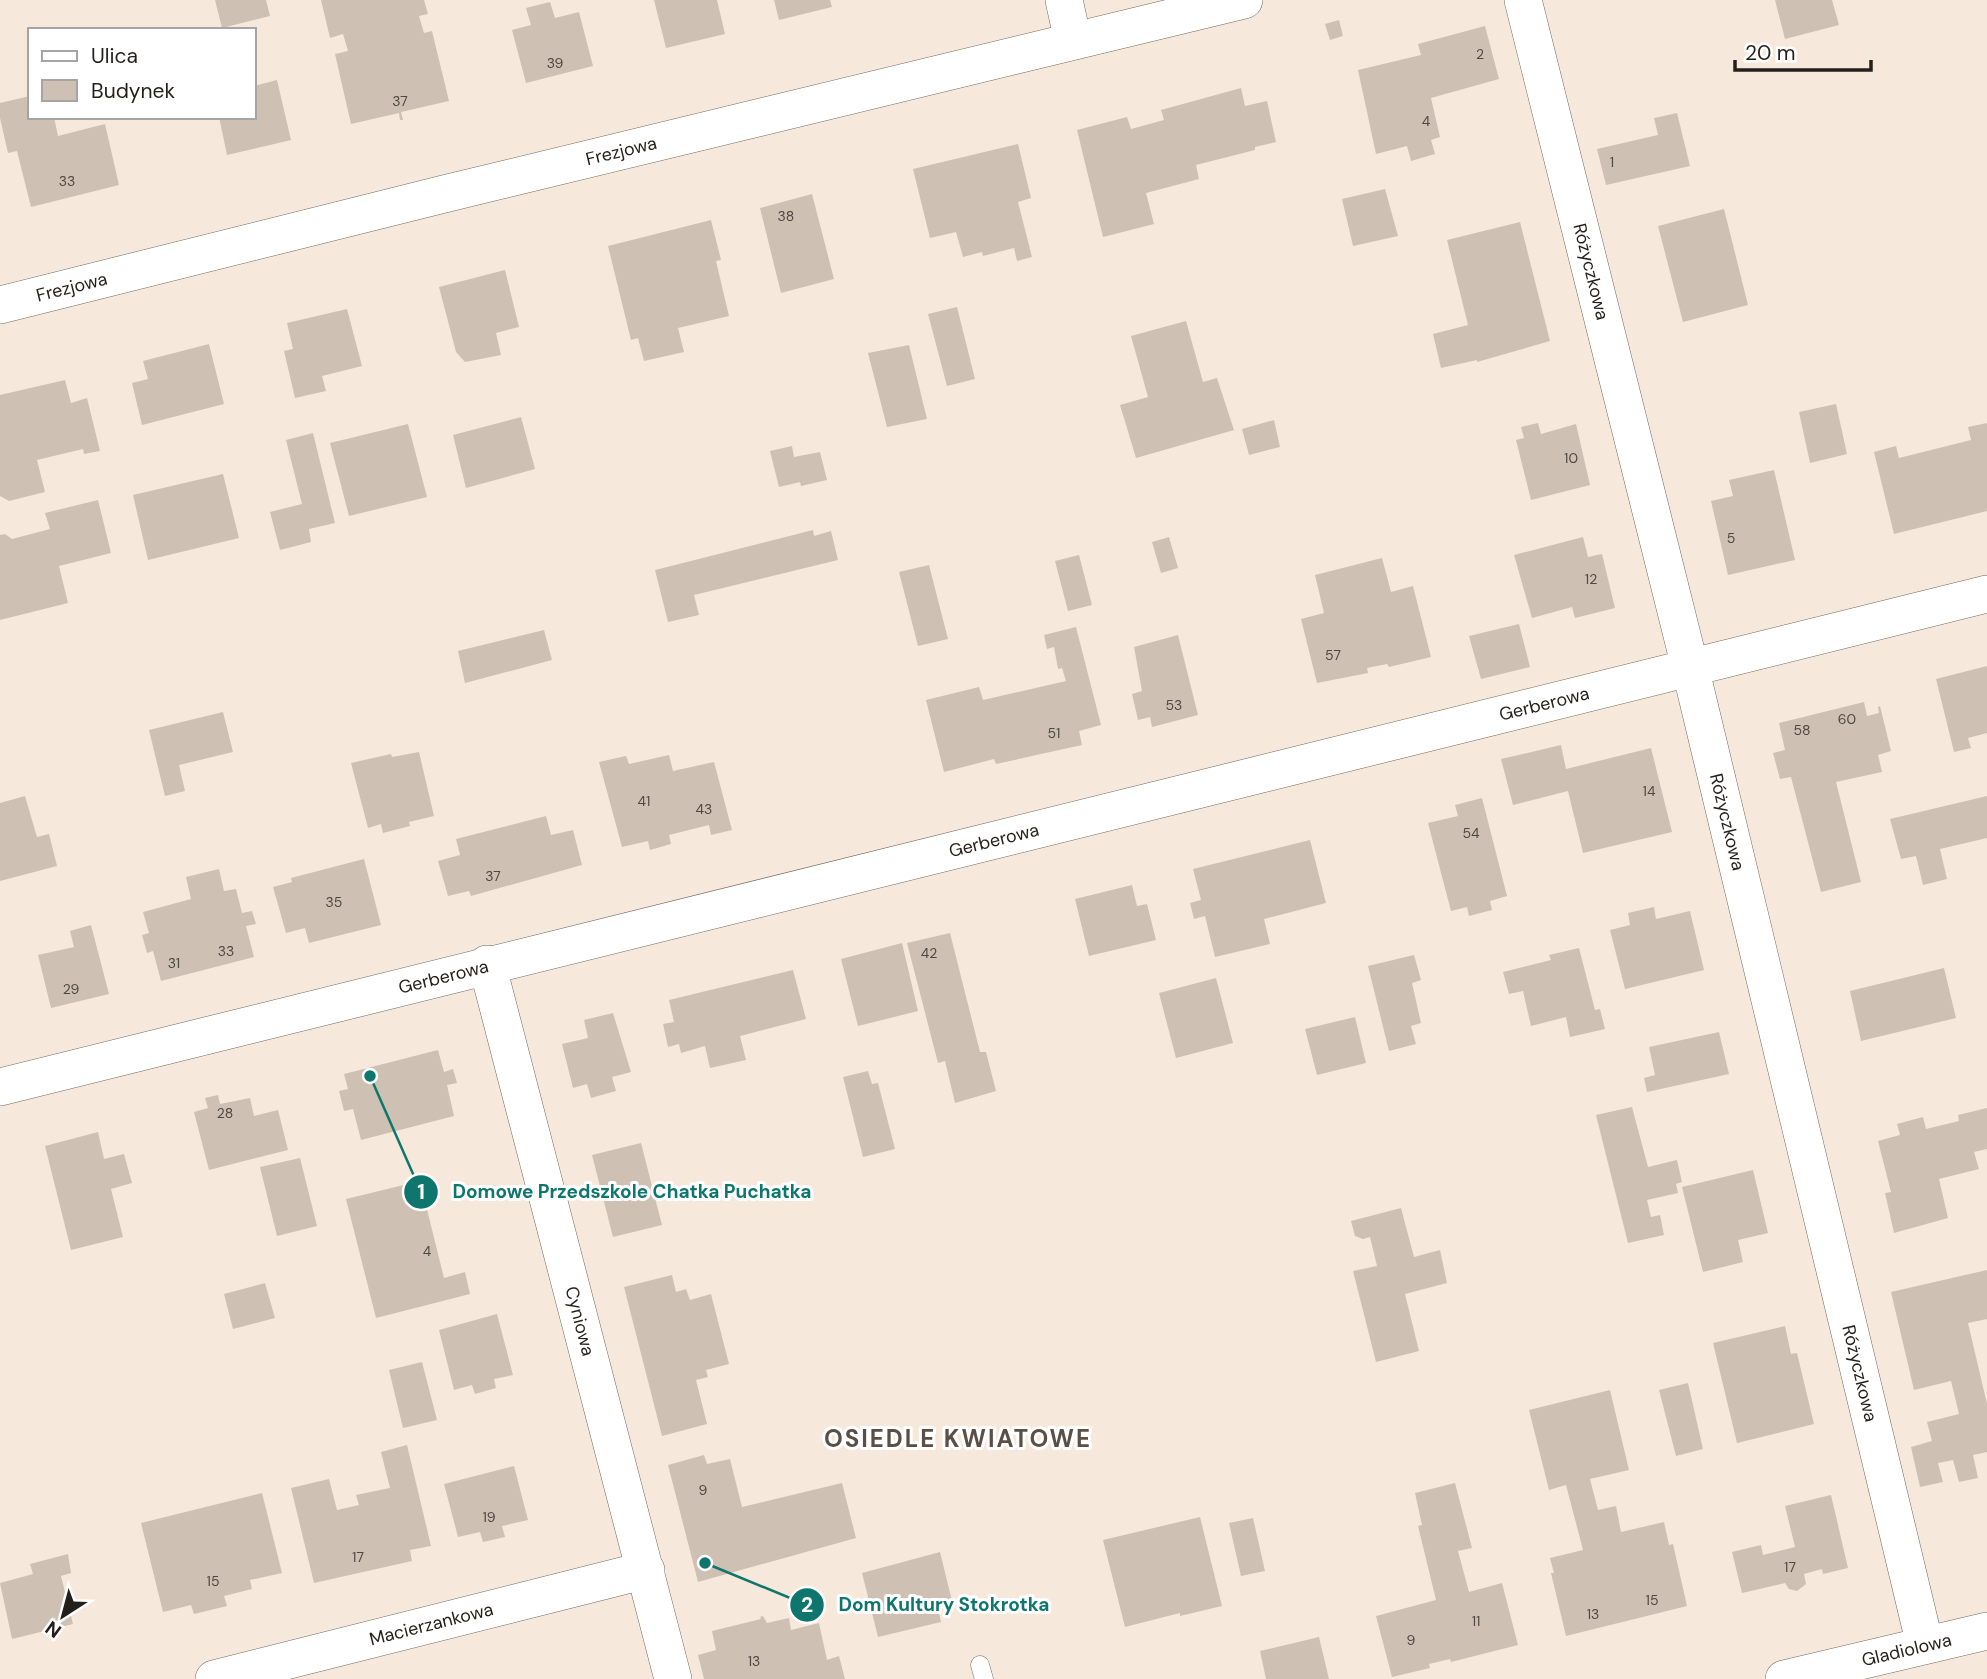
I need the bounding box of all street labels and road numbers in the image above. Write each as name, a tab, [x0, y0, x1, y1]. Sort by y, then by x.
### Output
street label: Frezjowa	[583, 131, 659, 171]
street label: Różyczkowa	[1567, 221, 1615, 322]
street label: Frezjowa	[34, 267, 110, 307]
street label: Gerberowa	[1497, 681, 1592, 727]
street label: Różyczkowa	[1704, 771, 1750, 873]
street label: Gerberowa	[946, 818, 1041, 863]
street label: Gerberowa	[396, 954, 491, 1000]
street label: Cyniowa	[559, 1284, 600, 1359]
street label: Różyczkowa	[1837, 1322, 1883, 1424]
street label: Macierzankowa	[367, 1597, 496, 1651]
street label: Gladiolowa	[1859, 1628, 1954, 1672]

